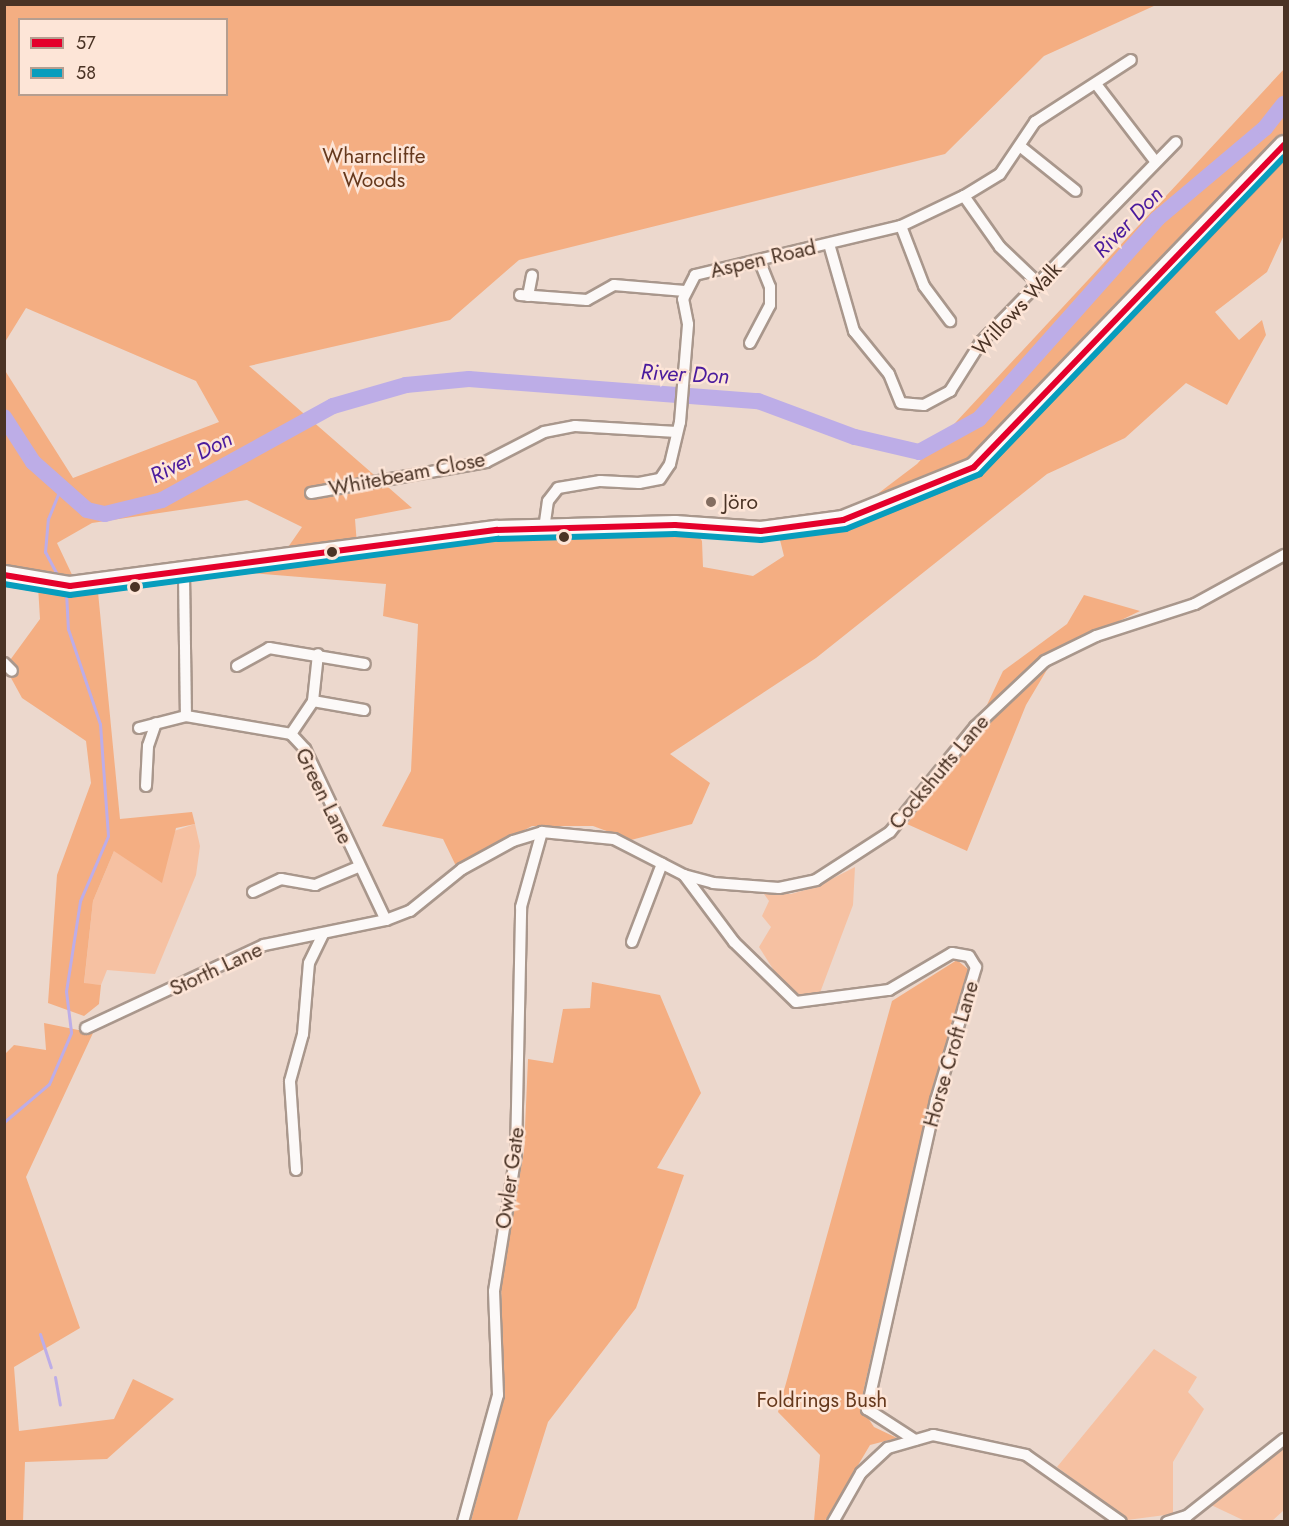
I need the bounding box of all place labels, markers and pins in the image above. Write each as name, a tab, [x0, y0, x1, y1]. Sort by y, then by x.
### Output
place label: Jöro	[723, 489, 758, 515]
marker: Jöro	[704, 495, 718, 509]
unlabelled marker	[558, 531, 570, 543]
unlabelled marker	[326, 546, 338, 558]
unlabelled marker	[129, 581, 141, 593]

